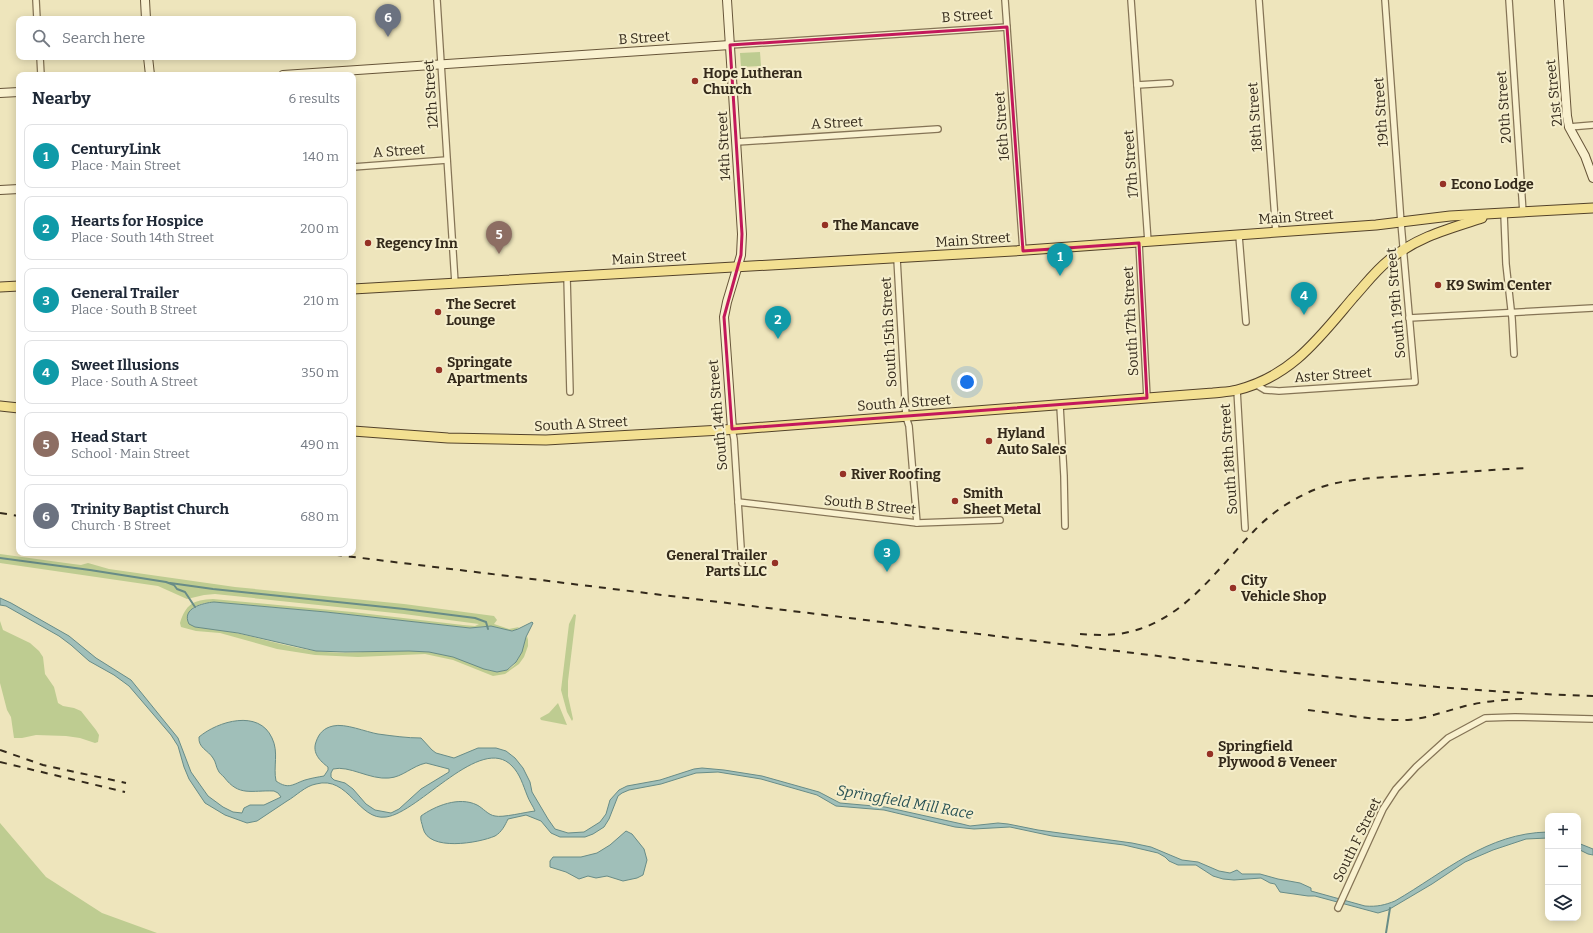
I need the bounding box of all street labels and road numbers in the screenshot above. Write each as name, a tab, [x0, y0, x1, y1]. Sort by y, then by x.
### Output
street label: B Street	[941, 6, 993, 26]
street label: B Street	[618, 28, 670, 48]
street label: 12th Street	[420, 59, 442, 129]
street label: 21st Street	[1542, 59, 1566, 127]
street label: 20th Street	[1493, 70, 1515, 144]
street label: 19th Street	[1370, 77, 1392, 147]
street label: 18th Street	[1244, 82, 1266, 152]
street label: 16th Street	[991, 91, 1013, 161]
street label: 14th Street	[714, 111, 734, 181]
street label: A Street	[810, 113, 864, 133]
street label: 17th Street	[1120, 129, 1142, 199]
street label: A Street	[372, 141, 426, 161]
street label: Main Street	[1258, 206, 1334, 228]
street label: Main Street	[935, 229, 1011, 251]
street label: South 19th Street	[1383, 247, 1409, 359]
street label: Main Street	[611, 248, 687, 268]
street label: South 17th Street	[1120, 266, 1142, 376]
street label: South 15th Street	[878, 276, 900, 388]
street label: South 14th Street	[705, 359, 731, 471]
street label: Aster Street	[1294, 364, 1372, 386]
street label: South A Street	[857, 391, 951, 415]
street label: South 18th Street	[1217, 403, 1241, 515]
street label: South A Street	[534, 413, 628, 435]
street label: South B Street	[823, 492, 917, 518]
street label: South F Street	[1329, 795, 1385, 885]

